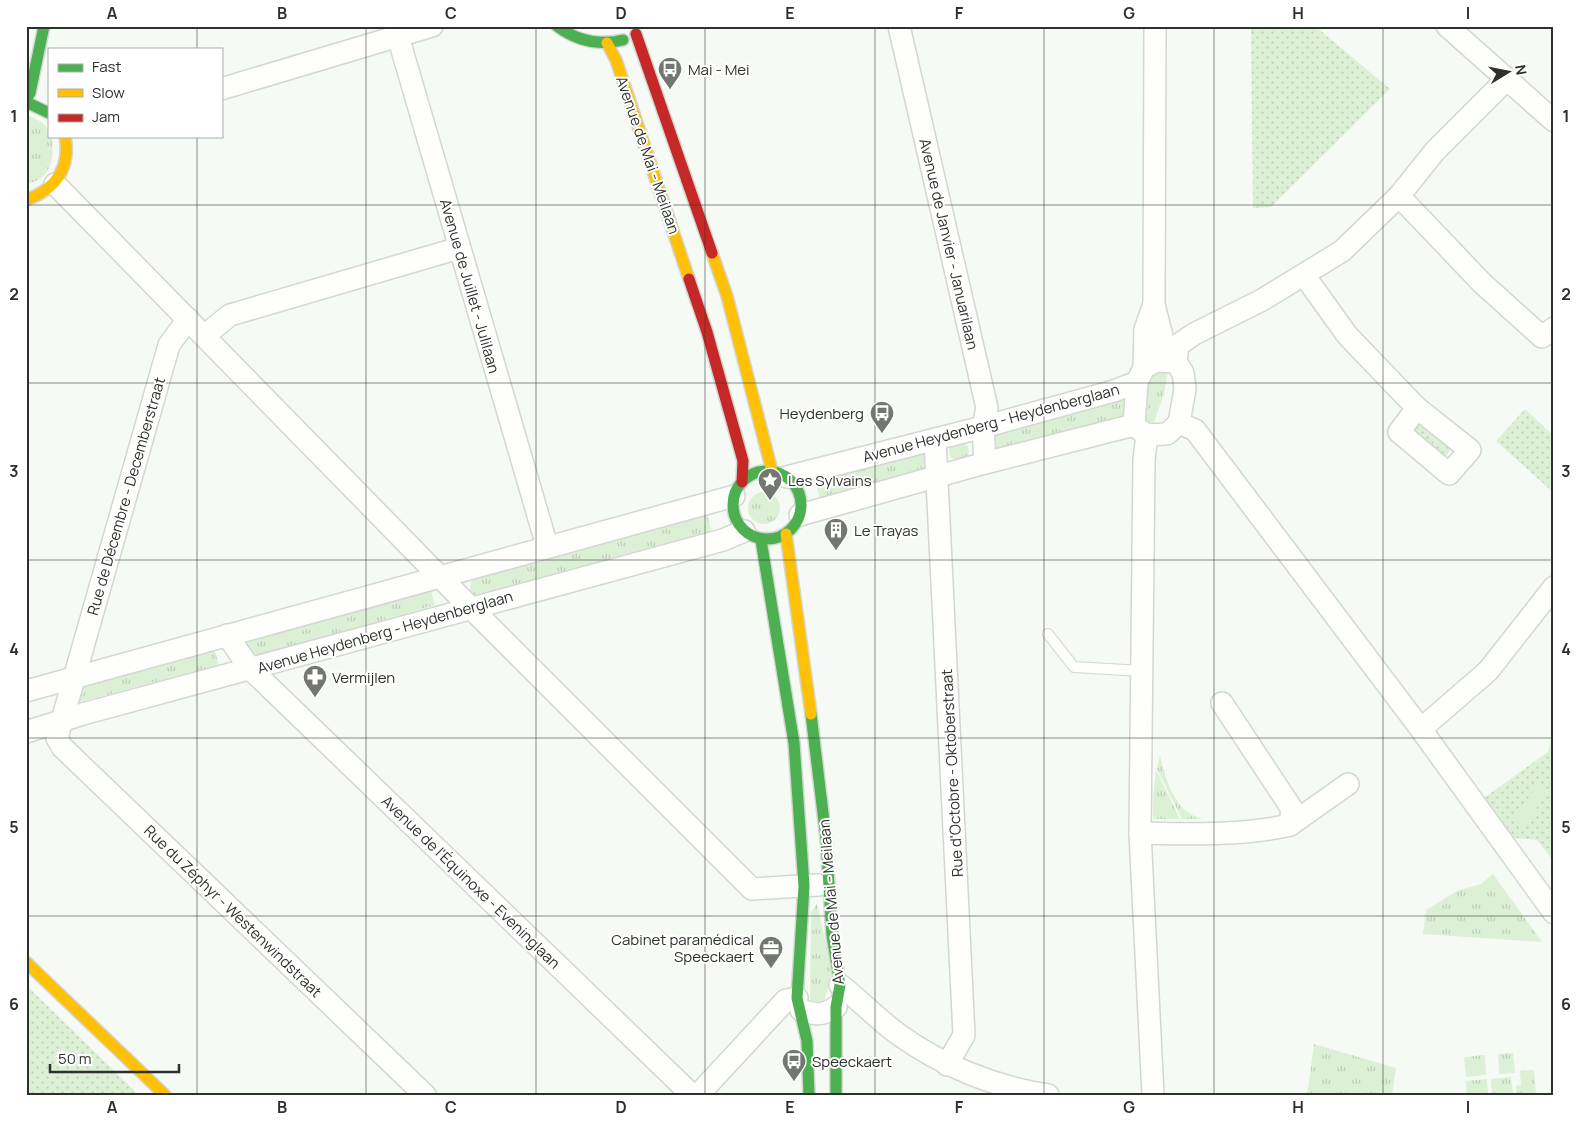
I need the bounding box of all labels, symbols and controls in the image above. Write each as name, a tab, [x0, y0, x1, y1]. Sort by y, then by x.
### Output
text: A	[107, 2, 118, 24]
text: B	[277, 2, 287, 24]
text: C	[445, 2, 457, 24]
text: D	[615, 2, 627, 24]
text: E	[785, 2, 795, 24]
text: F	[955, 2, 964, 24]
text: G	[1123, 2, 1135, 24]
text: H	[1292, 2, 1304, 24]
text: I	[1466, 2, 1470, 24]
legend	[48, 48, 222, 138]
north arrow	[1482, 48, 1532, 98]
text: Fast	[92, 56, 121, 77]
bus stop icon: Mai - Mei	[657, 56, 683, 90]
place label: Mai - Mei	[688, 59, 750, 80]
text: N	[1511, 63, 1532, 76]
street label: Avenue de Mai - Meilaan	[611, 73, 685, 237]
text: Slow	[92, 82, 125, 103]
text: 1	[10, 105, 18, 127]
text: 1	[1562, 105, 1570, 127]
text: Jam	[92, 106, 120, 127]
street label: Avenue de Janvier - Januarilaan	[914, 136, 984, 352]
street label: Avenue de Juillet - Julilaan	[435, 196, 505, 376]
text: 2	[9, 283, 19, 305]
text: 2	[1561, 283, 1571, 305]
street label: Rue de Décembre - Decemberstraat	[82, 374, 170, 618]
street label: Avenue Heydenberg - Heydenberglaan	[860, 379, 1122, 467]
bus stop icon: Heydenberg	[869, 400, 895, 434]
place label: Heydenberg	[780, 403, 864, 424]
text: 3	[9, 460, 19, 482]
text: 3	[1561, 460, 1571, 482]
place icon: Les Sylvains	[757, 467, 783, 501]
place label: Les Sylvains	[788, 470, 872, 491]
building icon: Le Trayas	[823, 517, 849, 551]
place label: Le Trayas	[854, 520, 919, 541]
street label: Avenue Heydenberg - Heydenberglaan	[255, 585, 515, 679]
text: 4	[9, 638, 19, 660]
text: 4	[1561, 638, 1571, 660]
pharmacy icon: Vermijlen	[302, 664, 328, 698]
place label: Vermijlen	[332, 667, 395, 688]
street label: Rue d'Octobre - Oktoberstraat	[936, 668, 968, 878]
street label: Avenue de l'Équinoxe - Eveninglaan	[377, 791, 565, 973]
text: 5	[9, 816, 19, 838]
text: 5	[1561, 816, 1571, 838]
street label: Avenue de Mai - Meilaan	[813, 818, 849, 985]
street label: Rue du Zéphyr - Westenwindstraat	[140, 820, 326, 1002]
place label: Cabinet paramédical Speeckaert	[611, 929, 754, 967]
office icon: Cabinet paramédical Speeckaert	[758, 935, 784, 969]
text: 6	[9, 993, 19, 1015]
text: 6	[1561, 993, 1571, 1015]
scale bar	[50, 1041, 179, 1073]
text: 50 m	[58, 1048, 92, 1069]
bus stop icon: Speeckaert	[781, 1048, 807, 1082]
place label: Speeckaert	[812, 1051, 892, 1072]
text: A	[107, 1096, 118, 1118]
text: B	[277, 1096, 287, 1118]
text: C	[445, 1096, 457, 1118]
text: D	[615, 1096, 627, 1118]
text: E	[785, 1096, 795, 1118]
text: F	[955, 1096, 964, 1118]
text: G	[1123, 1096, 1135, 1118]
text: H	[1292, 1096, 1304, 1118]
text: I	[1466, 1096, 1470, 1118]

